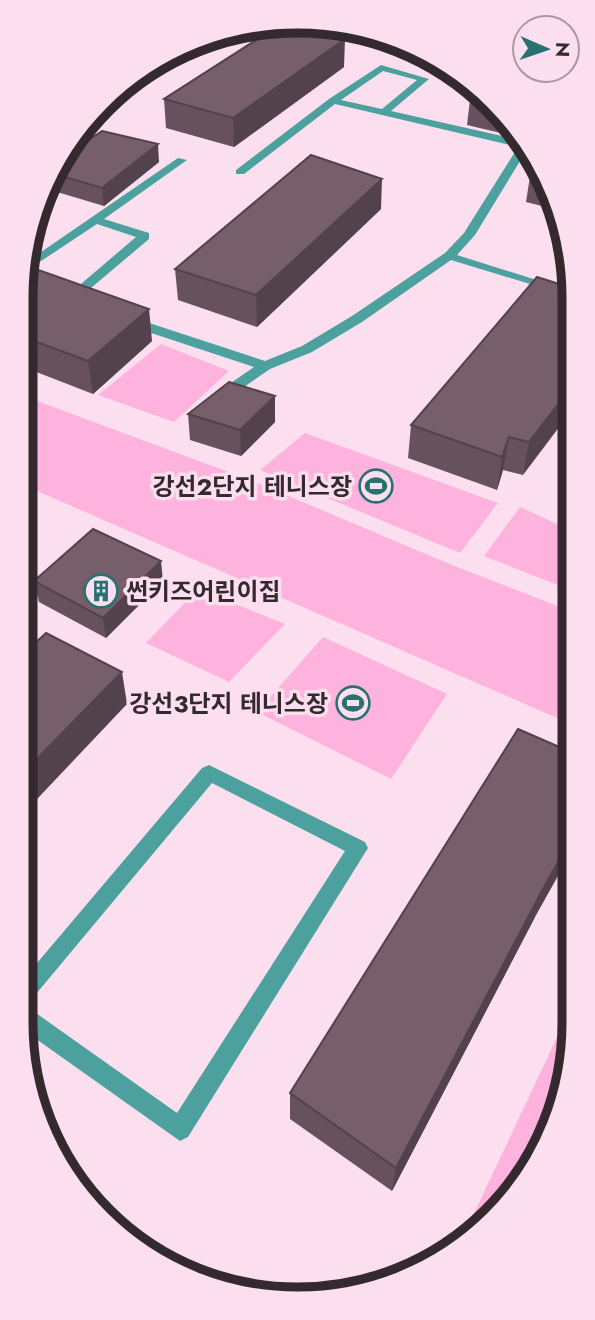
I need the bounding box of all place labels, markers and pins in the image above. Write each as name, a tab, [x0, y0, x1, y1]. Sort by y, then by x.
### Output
sports icon: 강선2단지 테니스장	[357, 467, 395, 505]
place label: 강선2단지 테니스장	[152, 469, 352, 504]
building icon: 썬키즈어린이집	[82, 572, 120, 610]
place label: 썬키즈어린이집	[126, 574, 281, 609]
sports icon: 강선3단지 테니스장	[334, 684, 372, 722]
place label: 강선3단지 테니스장	[129, 686, 328, 721]

